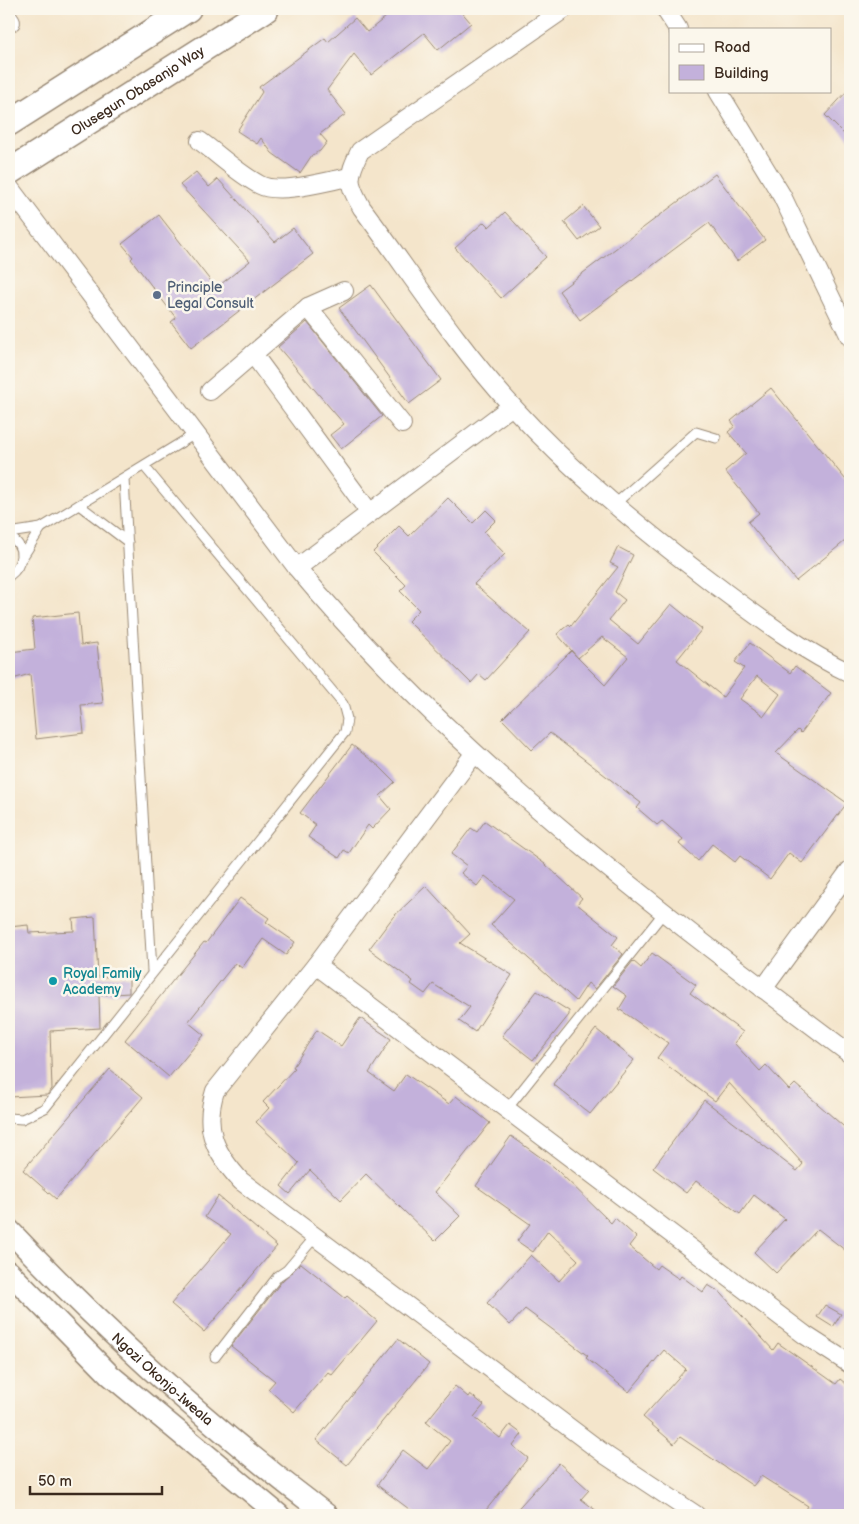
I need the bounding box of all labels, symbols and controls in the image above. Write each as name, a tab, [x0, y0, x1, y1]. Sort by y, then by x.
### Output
legend	[669, 28, 832, 92]
text: Road	[714, 38, 750, 57]
street label: Olusegun Obasanjo Way	[68, 42, 208, 139]
text: Building	[714, 64, 769, 83]
place label: Principle Legal Consult	[167, 279, 255, 312]
marker: Principle Legal Consult	[151, 289, 163, 301]
place label: Royal Family Academy	[63, 965, 142, 998]
marker: Royal Family Academy	[47, 975, 59, 987]
street label: Ngozi Okonjo-Iweala	[108, 1329, 217, 1429]
scale bar	[30, 1464, 162, 1496]
text: 50 m	[38, 1472, 72, 1491]

